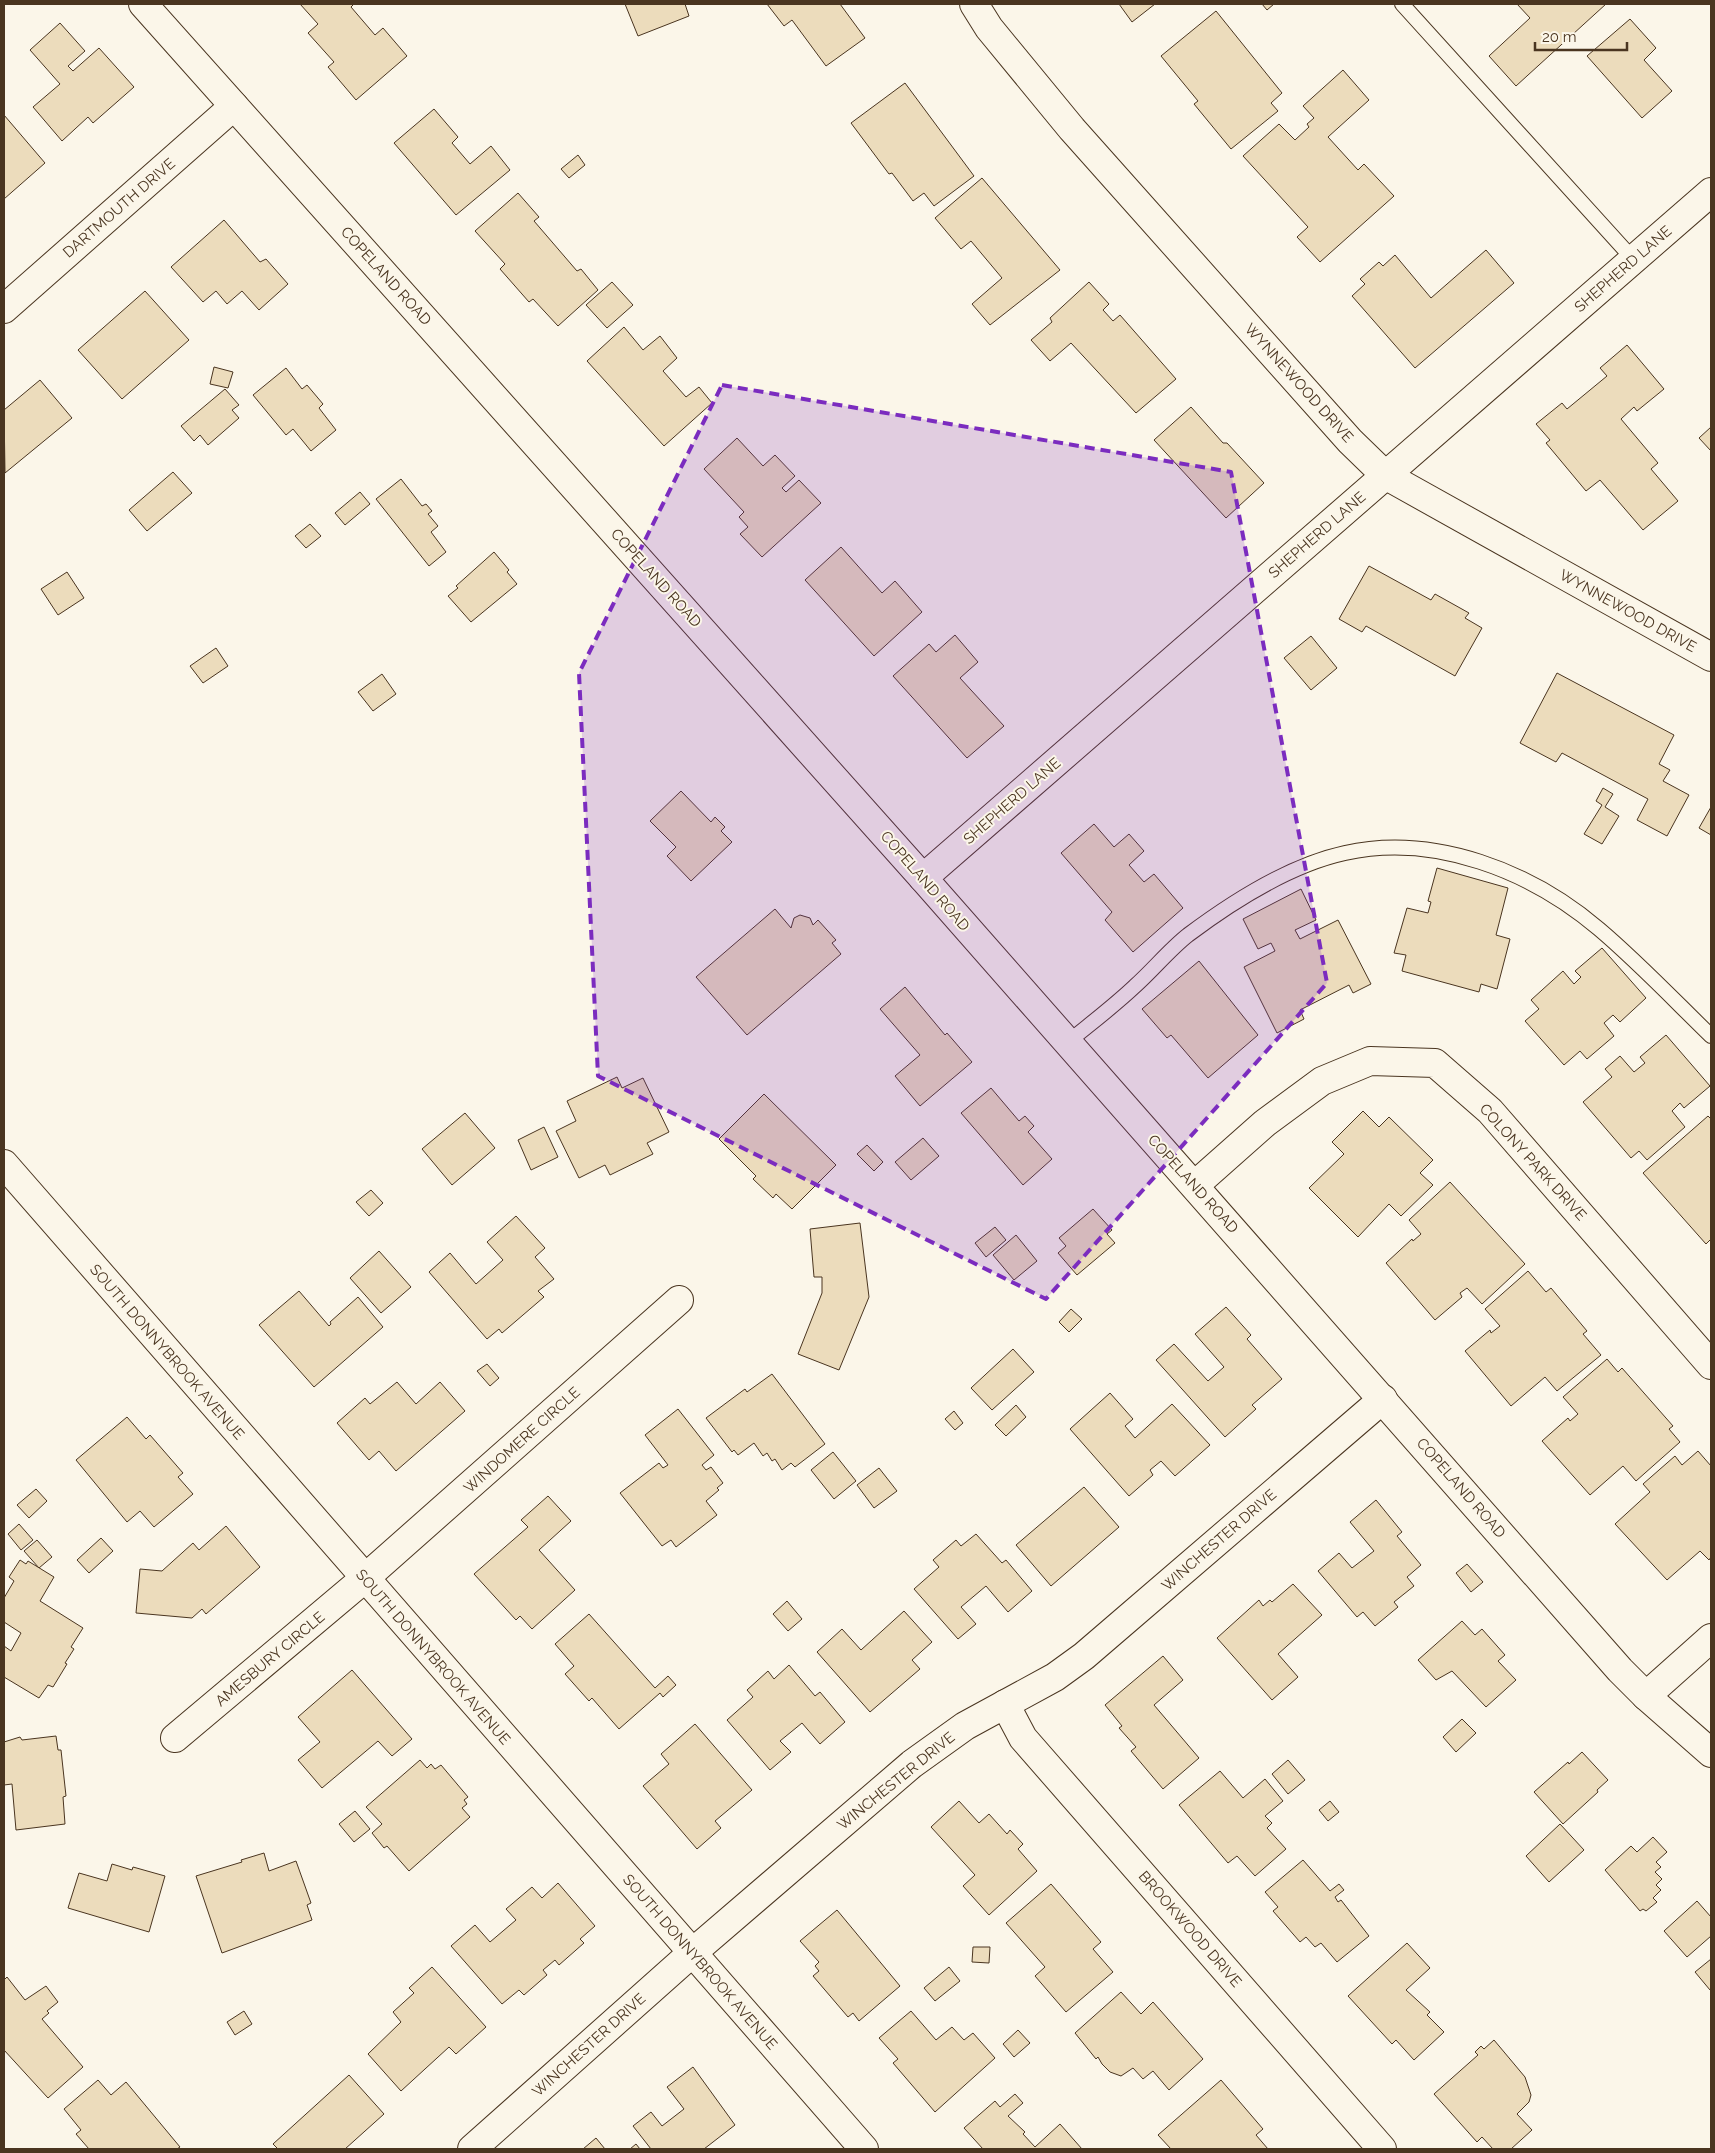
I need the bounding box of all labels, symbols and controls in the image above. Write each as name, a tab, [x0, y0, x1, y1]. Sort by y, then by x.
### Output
scale bar	[1535, 20, 1628, 52]
text: 20 m	[1542, 28, 1577, 46]
street label: DARTMOUTH DRIVE	[59, 154, 179, 262]
street label: SHEPHERD LANE	[1571, 222, 1675, 316]
street label: COPELAND ROAD	[337, 223, 435, 329]
street label: WYNNEWOOD DRIVE	[1241, 320, 1357, 446]
street label: SHEPHERD LANE	[1265, 488, 1369, 582]
street label: COPELAND ROAD	[607, 525, 705, 631]
street label: WYNNEWOOD DRIVE	[1556, 566, 1700, 656]
street label: SHEPHERD LANE	[960, 754, 1064, 848]
street label: COPELAND ROAD	[877, 827, 973, 935]
street label: COLONY PARK DRIVE	[1476, 1100, 1590, 1224]
street label: COPELAND ROAD	[1144, 1131, 1242, 1237]
street label: SOUTH DONNYBROOK AVENUE	[86, 1261, 248, 1443]
street label: WINDOMERE CIRCLE	[460, 1383, 584, 1497]
street label: COPELAND ROAD	[1413, 1434, 1509, 1542]
street label: WINCHESTER DRIVE	[1158, 1485, 1280, 1595]
street label: SOUTH DONNYBROOK AVENUE	[352, 1566, 514, 1748]
street label: AMESBURY CIRCLE	[212, 1608, 328, 1710]
street label: WINCHESTER DRIVE	[834, 1728, 958, 1834]
street label: BROOKWOOD DRIVE	[1135, 1867, 1245, 1991]
street label: SOUTH DONNYBROOK AVENUE	[619, 1871, 781, 2053]
street label: WINCHESTER DRIVE	[529, 1989, 649, 2101]

